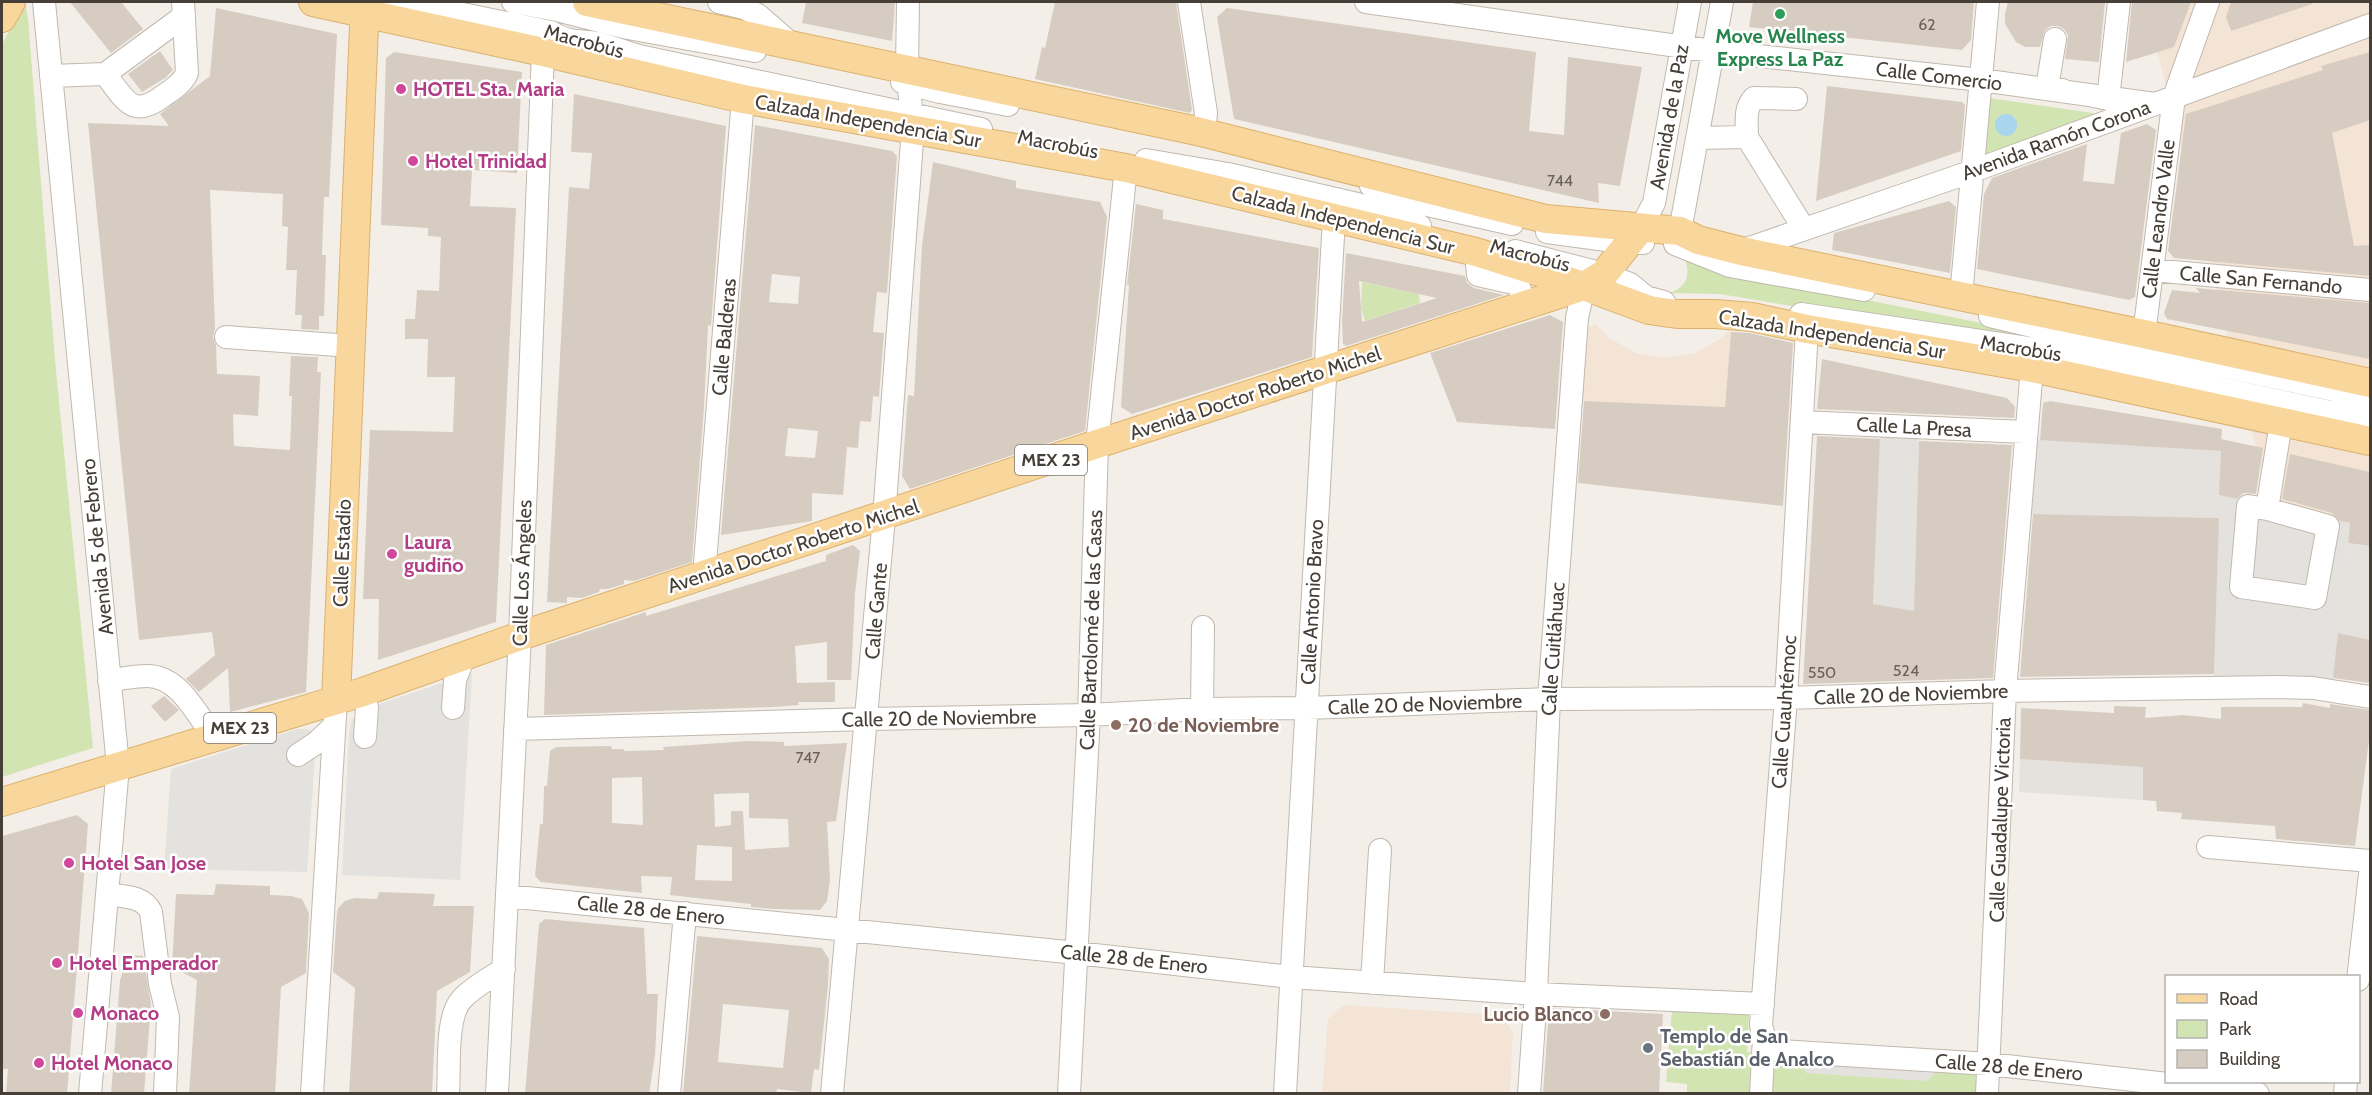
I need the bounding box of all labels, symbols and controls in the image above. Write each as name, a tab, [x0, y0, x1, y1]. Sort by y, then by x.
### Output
marker: Move Wellness Express La Paz	[1773, 7, 1787, 21]
house number: 62	[1918, 15, 1936, 34]
street label: Macrobús	[541, 19, 627, 63]
place label: Move Wellness Express La Paz	[1715, 24, 1845, 71]
street label: Avenida de la Paz	[1644, 43, 1694, 191]
street label: Calle Comercio	[1874, 56, 2004, 96]
place label: HOTEL Sta. Maria	[413, 77, 565, 101]
marker: HOTEL Sta. Maria	[394, 82, 408, 96]
street label: Calzada Independencia Sur	[753, 89, 984, 153]
street label: Avenida Ramón Corona	[1958, 95, 2154, 185]
street label: Macrobús	[1016, 124, 1100, 164]
street label: Calle Leandro Valle	[2136, 138, 2180, 300]
place label: Hotel Trinidad	[425, 149, 547, 173]
marker: Hotel Trinidad	[406, 154, 420, 168]
house number: 744	[1547, 171, 1573, 190]
street label: Calzada Independencia Sur	[1229, 181, 1458, 260]
street label: Macrobús	[1487, 233, 1573, 277]
street label: Calle San Fernando	[2179, 261, 2343, 299]
street label: Calle Balderas	[707, 277, 741, 397]
street label: Calzada Independencia Sur	[1717, 304, 1948, 364]
street label: Macrobús	[1979, 330, 2063, 366]
street label: Avenida Doctor Roberto Michel	[1126, 341, 1384, 445]
street label: Calle La Presa	[1856, 412, 1973, 442]
road number: MEX 23	[1015, 445, 1087, 475]
street label: Avenida 5 de Febrero	[76, 457, 118, 637]
street label: Avenida Doctor Roberto Michel	[664, 494, 922, 598]
street label: Calle Estadio	[328, 499, 356, 607]
street label: Calle Los Ángeles	[507, 499, 537, 647]
street label: Calle Bartolomé de las Casas	[1075, 509, 1107, 751]
street label: Calle Antonio Bravo	[1296, 519, 1328, 685]
place label: Laura gudiño	[404, 530, 464, 577]
marker: Laura gudiño	[385, 547, 399, 561]
street label: Calle Gante	[860, 562, 892, 660]
street label: Calle Cuitláhuac	[1536, 581, 1570, 717]
street label: Calle Cuauhtémoc	[1767, 634, 1801, 790]
house number: 524	[1893, 661, 1919, 680]
house number: 550	[1808, 663, 1836, 682]
street label: Calle 20 de Noviembre	[1813, 679, 2009, 709]
street label: Calle 20 de Noviembre	[1327, 689, 1523, 719]
street label: Calle 20 de Noviembre	[841, 704, 1037, 732]
road number: MEX 23	[204, 713, 276, 743]
place label: 20 de Noviembre	[1128, 713, 1279, 737]
street label: Calle Guadalupe Victoria	[1984, 717, 2016, 923]
marker: 20 de Noviembre	[1109, 718, 1123, 732]
house number: 747	[796, 748, 820, 767]
place label: Hotel San Jose	[81, 851, 206, 875]
marker: Hotel San Jose	[62, 856, 76, 870]
street label: Calle 28 de Enero	[576, 890, 726, 930]
street label: Calle 28 de Enero	[1059, 939, 1209, 979]
place label: Hotel Emperador	[69, 951, 218, 975]
marker: Hotel Emperador	[50, 956, 64, 970]
legend	[2165, 975, 2360, 1083]
text: Road	[2219, 988, 2258, 1010]
place label: Monaco	[90, 1001, 159, 1025]
place label: Lucio Blanco	[1483, 1002, 1593, 1026]
marker: Monaco	[71, 1006, 85, 1020]
marker: Lucio Blanco	[1598, 1007, 1612, 1021]
text: Park	[2219, 1018, 2252, 1040]
place label: Templo de San Sebastián de Analco	[1660, 1024, 1834, 1071]
marker: Templo de San Sebastián de Analco	[1641, 1041, 1655, 1055]
text: Building	[2219, 1048, 2281, 1070]
street label: Calle 28 de Enero	[1934, 1049, 2084, 1085]
place label: Hotel Monaco	[51, 1051, 173, 1075]
marker: Hotel Monaco	[32, 1056, 46, 1070]

